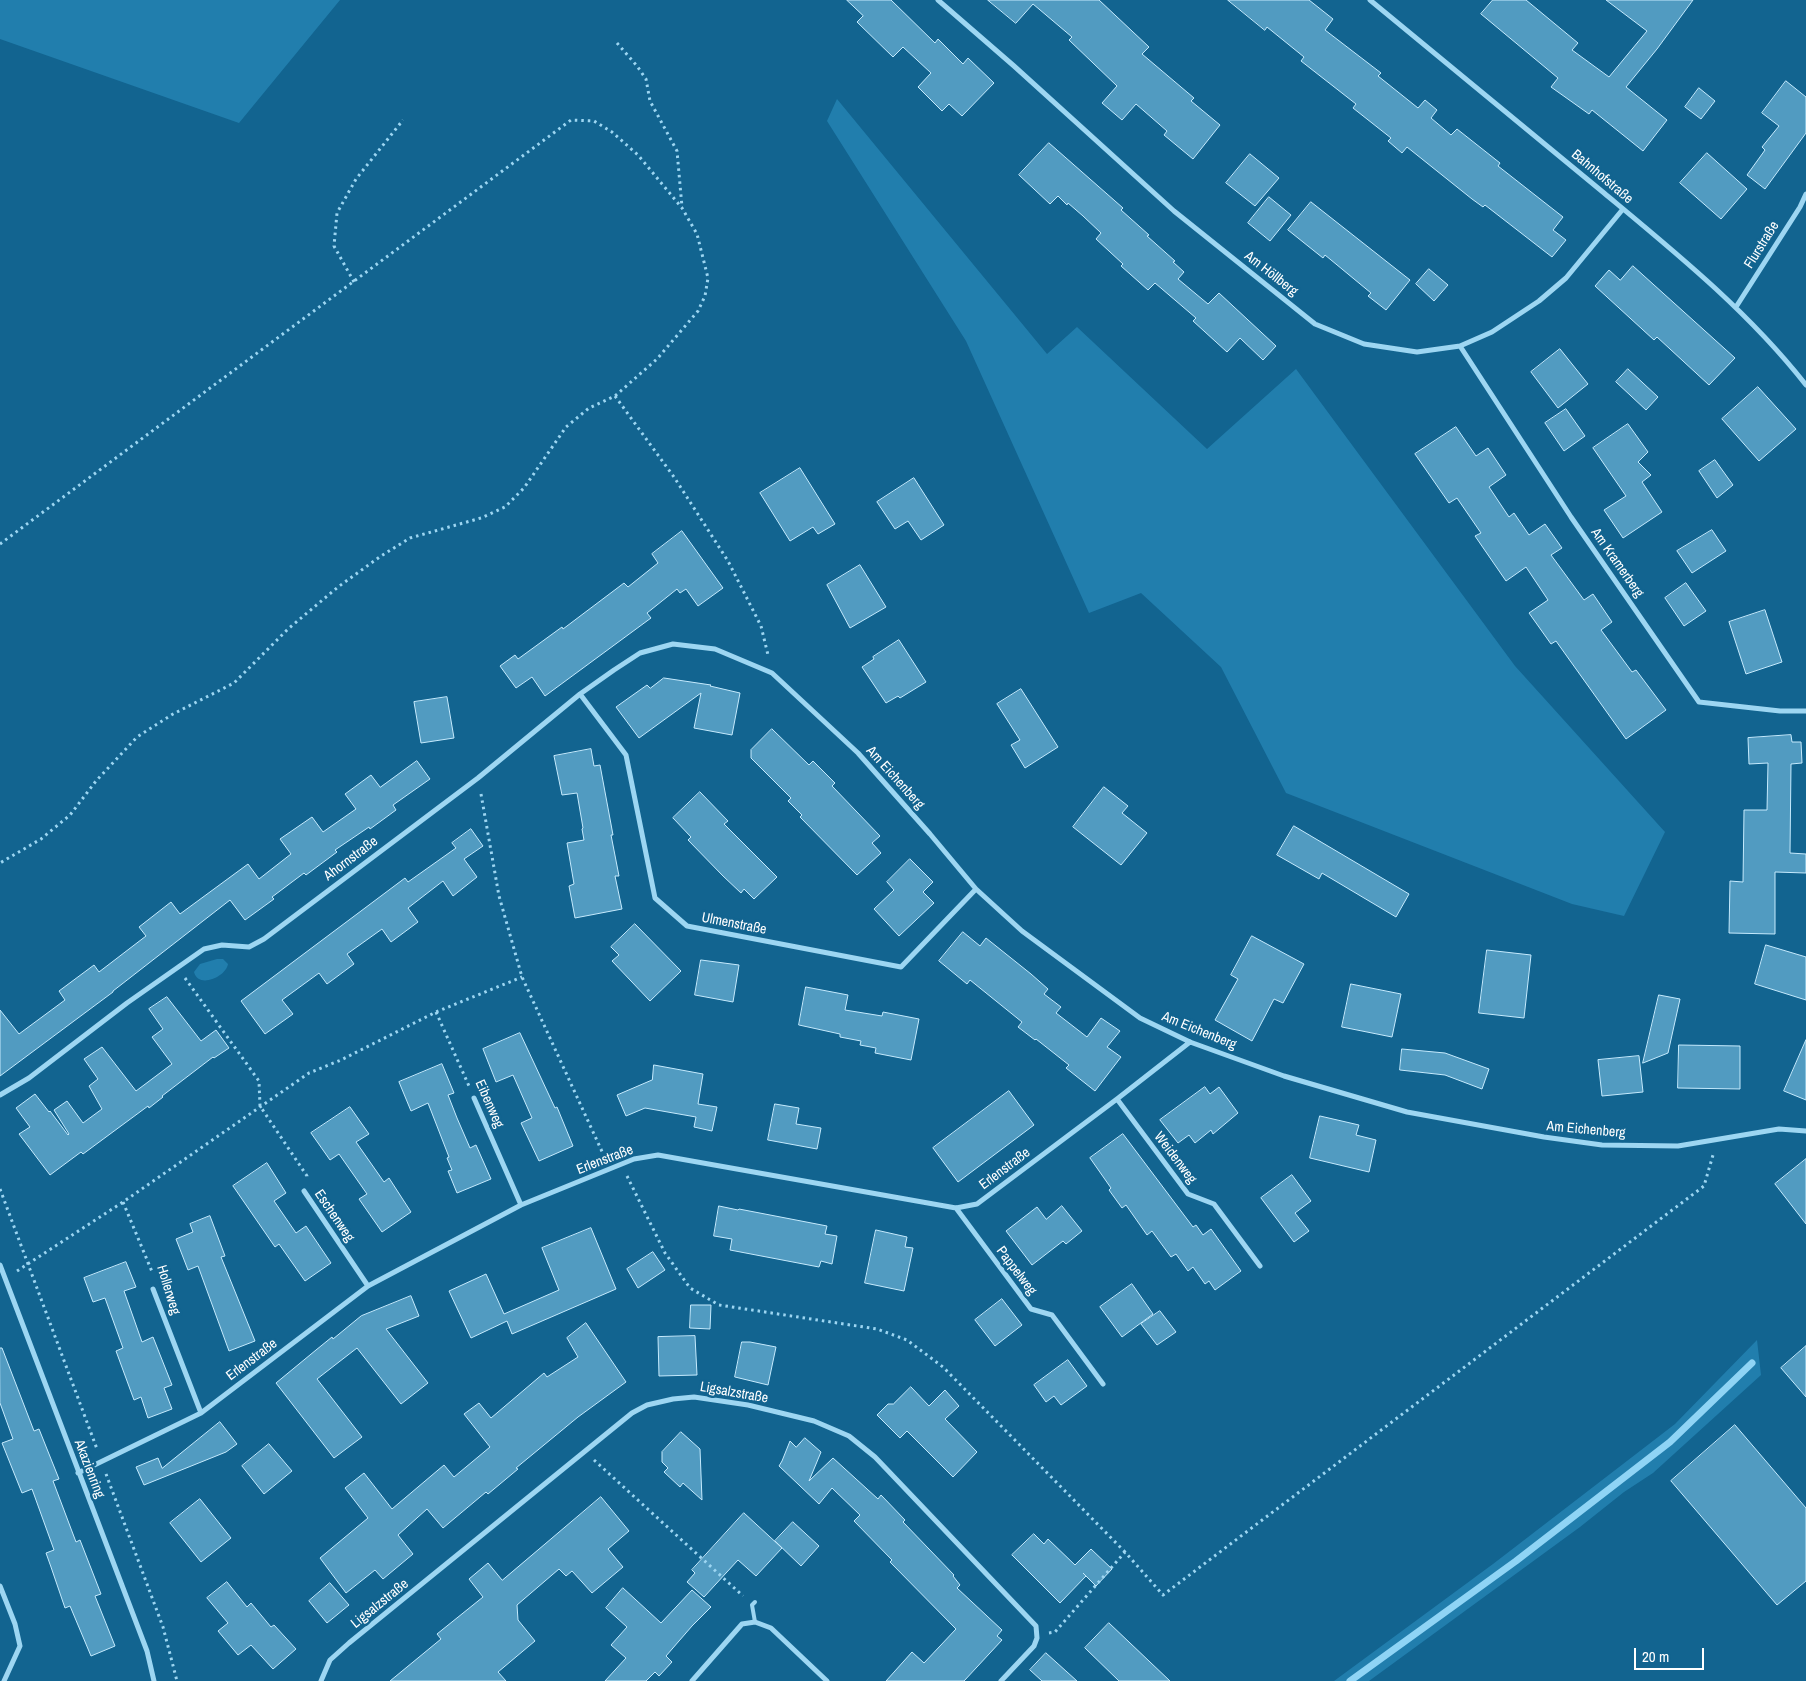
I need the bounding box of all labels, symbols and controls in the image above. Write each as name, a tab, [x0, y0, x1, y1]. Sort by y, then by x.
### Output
street label: Bahnhofstraße	[1568, 146, 1636, 208]
street label: Flurstraße	[1741, 218, 1783, 272]
street label: Am Höllberg	[1241, 248, 1301, 300]
street label: Am Kramerberg	[1587, 525, 1647, 601]
street label: Am Eichenberg	[862, 743, 928, 813]
street label: Ahornstraße	[321, 833, 381, 885]
street label: Ulmenstraße	[700, 909, 768, 939]
street label: Am Eichenberg	[1159, 1008, 1239, 1054]
street label: Eibenweg	[471, 1077, 507, 1131]
street label: Am Eichenberg	[1546, 1118, 1626, 1142]
street label: Weidenweg	[1150, 1129, 1200, 1187]
street label: Erlenstraße	[574, 1142, 636, 1178]
street label: Erlenstraße	[976, 1144, 1034, 1194]
street label: Eschenweg	[310, 1187, 358, 1245]
street label: Pappelweg	[992, 1243, 1040, 1299]
street label: Hollerweg	[153, 1263, 183, 1317]
street label: Erlenstraße	[223, 1335, 281, 1385]
street label: Ligsalzstraße	[699, 1379, 769, 1407]
street label: Akazienring	[70, 1437, 108, 1501]
street label: Ligsalzstraße	[348, 1576, 412, 1632]
scale bar	[1636, 1638, 1706, 1670]
text: 20 m	[1642, 1646, 1669, 1667]

